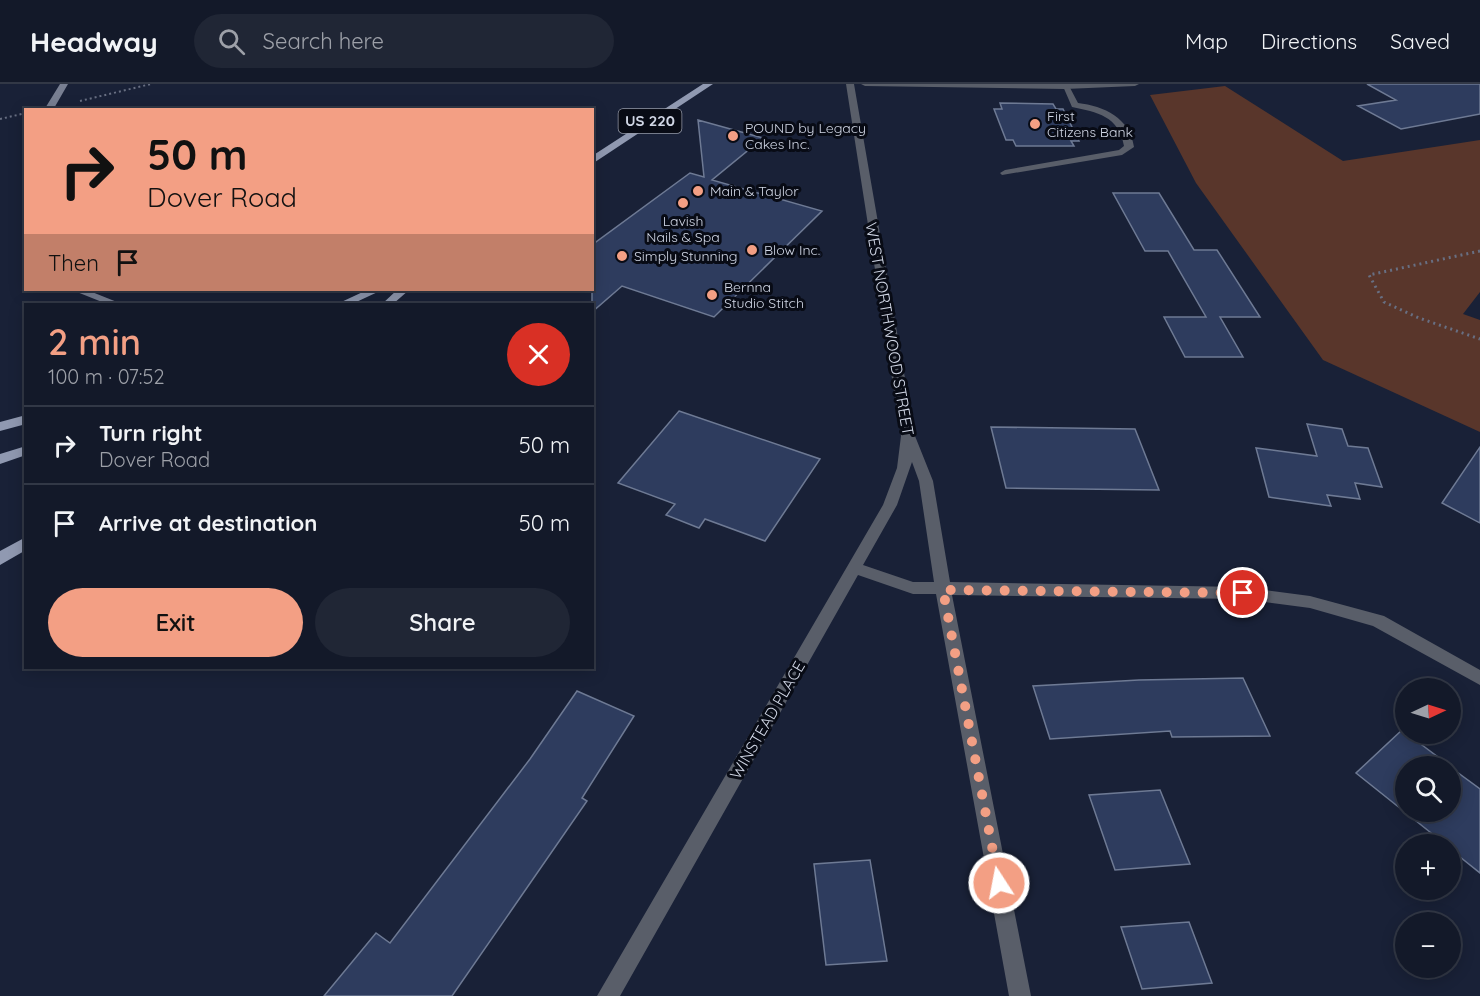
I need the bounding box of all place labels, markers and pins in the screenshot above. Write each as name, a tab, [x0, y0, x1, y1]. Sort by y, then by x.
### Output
place label: First Citizens Bank	[1047, 107, 1133, 141]
marker: First Citizens Bank	[1028, 117, 1042, 131]
place label: POUND by Legacy Cakes Inc.	[745, 119, 866, 153]
marker: POUND by Legacy Cakes Inc.	[726, 129, 740, 143]
place label: Main & Taylor	[710, 182, 799, 200]
marker: Main & Taylor	[691, 184, 705, 198]
marker: Lavish Nails & Spa	[676, 196, 690, 210]
place label: Lavish Nails & Spa	[646, 212, 720, 246]
place label: Blow Inc.	[764, 241, 820, 259]
marker: Blow Inc.	[745, 243, 759, 257]
place label: Simply Stunning	[634, 247, 738, 265]
marker: Simply Stunning	[615, 249, 629, 263]
place label: Bernna Studio Stitch	[724, 278, 804, 312]
marker: Bernna Studio Stitch	[705, 288, 719, 302]
pin	[1217, 567, 1268, 618]

